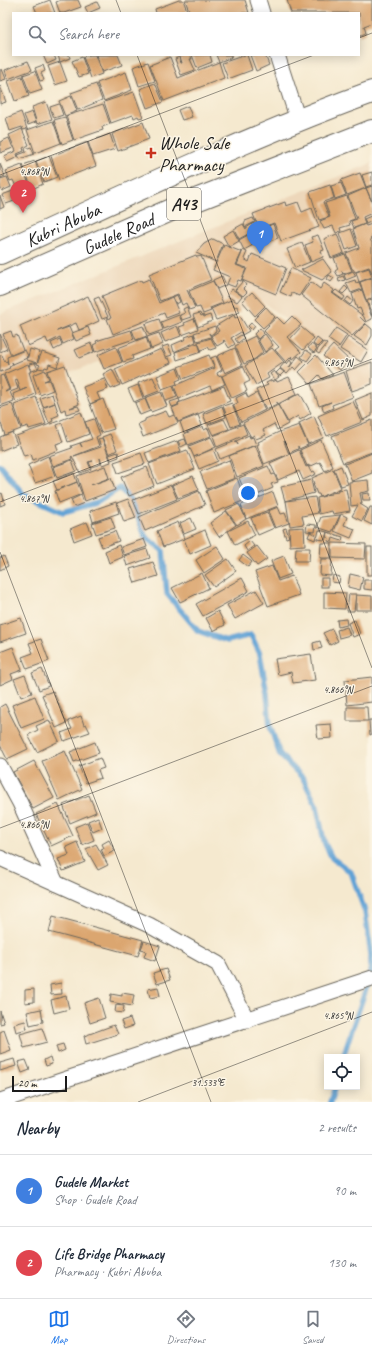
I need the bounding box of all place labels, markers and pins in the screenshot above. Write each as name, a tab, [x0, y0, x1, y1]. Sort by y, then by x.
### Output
place label: Whole Sale Pharmacy	[159, 131, 231, 177]
marker: Whole Sale Pharmacy	[146, 148, 156, 158]
pin: 2	[10, 180, 36, 213]
pin: 1	[247, 221, 273, 254]

